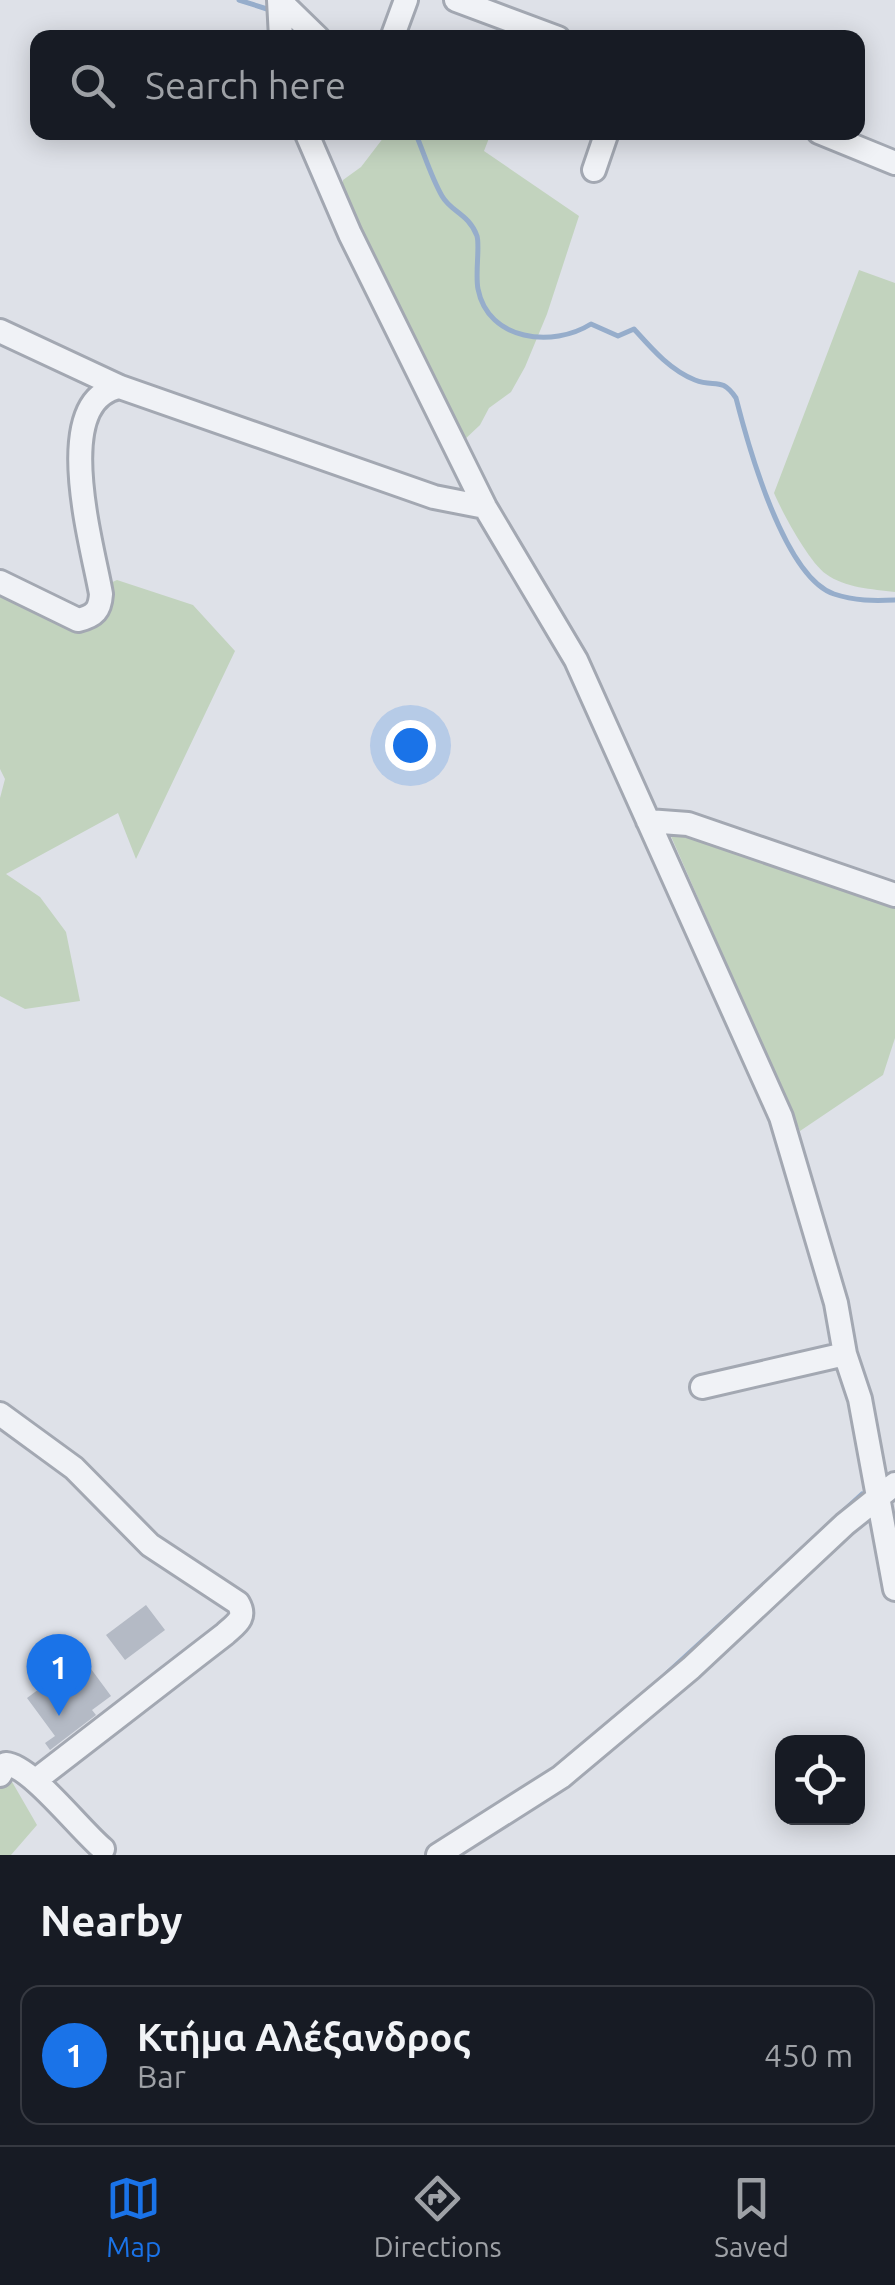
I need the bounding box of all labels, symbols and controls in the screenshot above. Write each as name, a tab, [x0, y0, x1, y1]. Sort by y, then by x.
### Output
search box	[30, 30, 865, 140]
icon: search	[65, 58, 120, 113]
text: Search here	[145, 64, 346, 106]
your location	[385, 720, 436, 771]
pin: 1	[27, 1634, 92, 1716]
map controls	[775, 1735, 865, 1825]
button: locate	[775, 1735, 865, 1825]
text: Nearby	[40, 1897, 183, 1944]
text: Κτήμα Αλέξανδρος	[137, 2016, 471, 2058]
text: 1	[65, 2037, 84, 2073]
text: 450 m	[764, 2037, 853, 2073]
text: Bar	[137, 2058, 186, 2094]
tab: Map	[106, 2171, 161, 2262]
tab: Directions	[374, 2171, 502, 2262]
tab: Saved	[714, 2171, 789, 2262]

